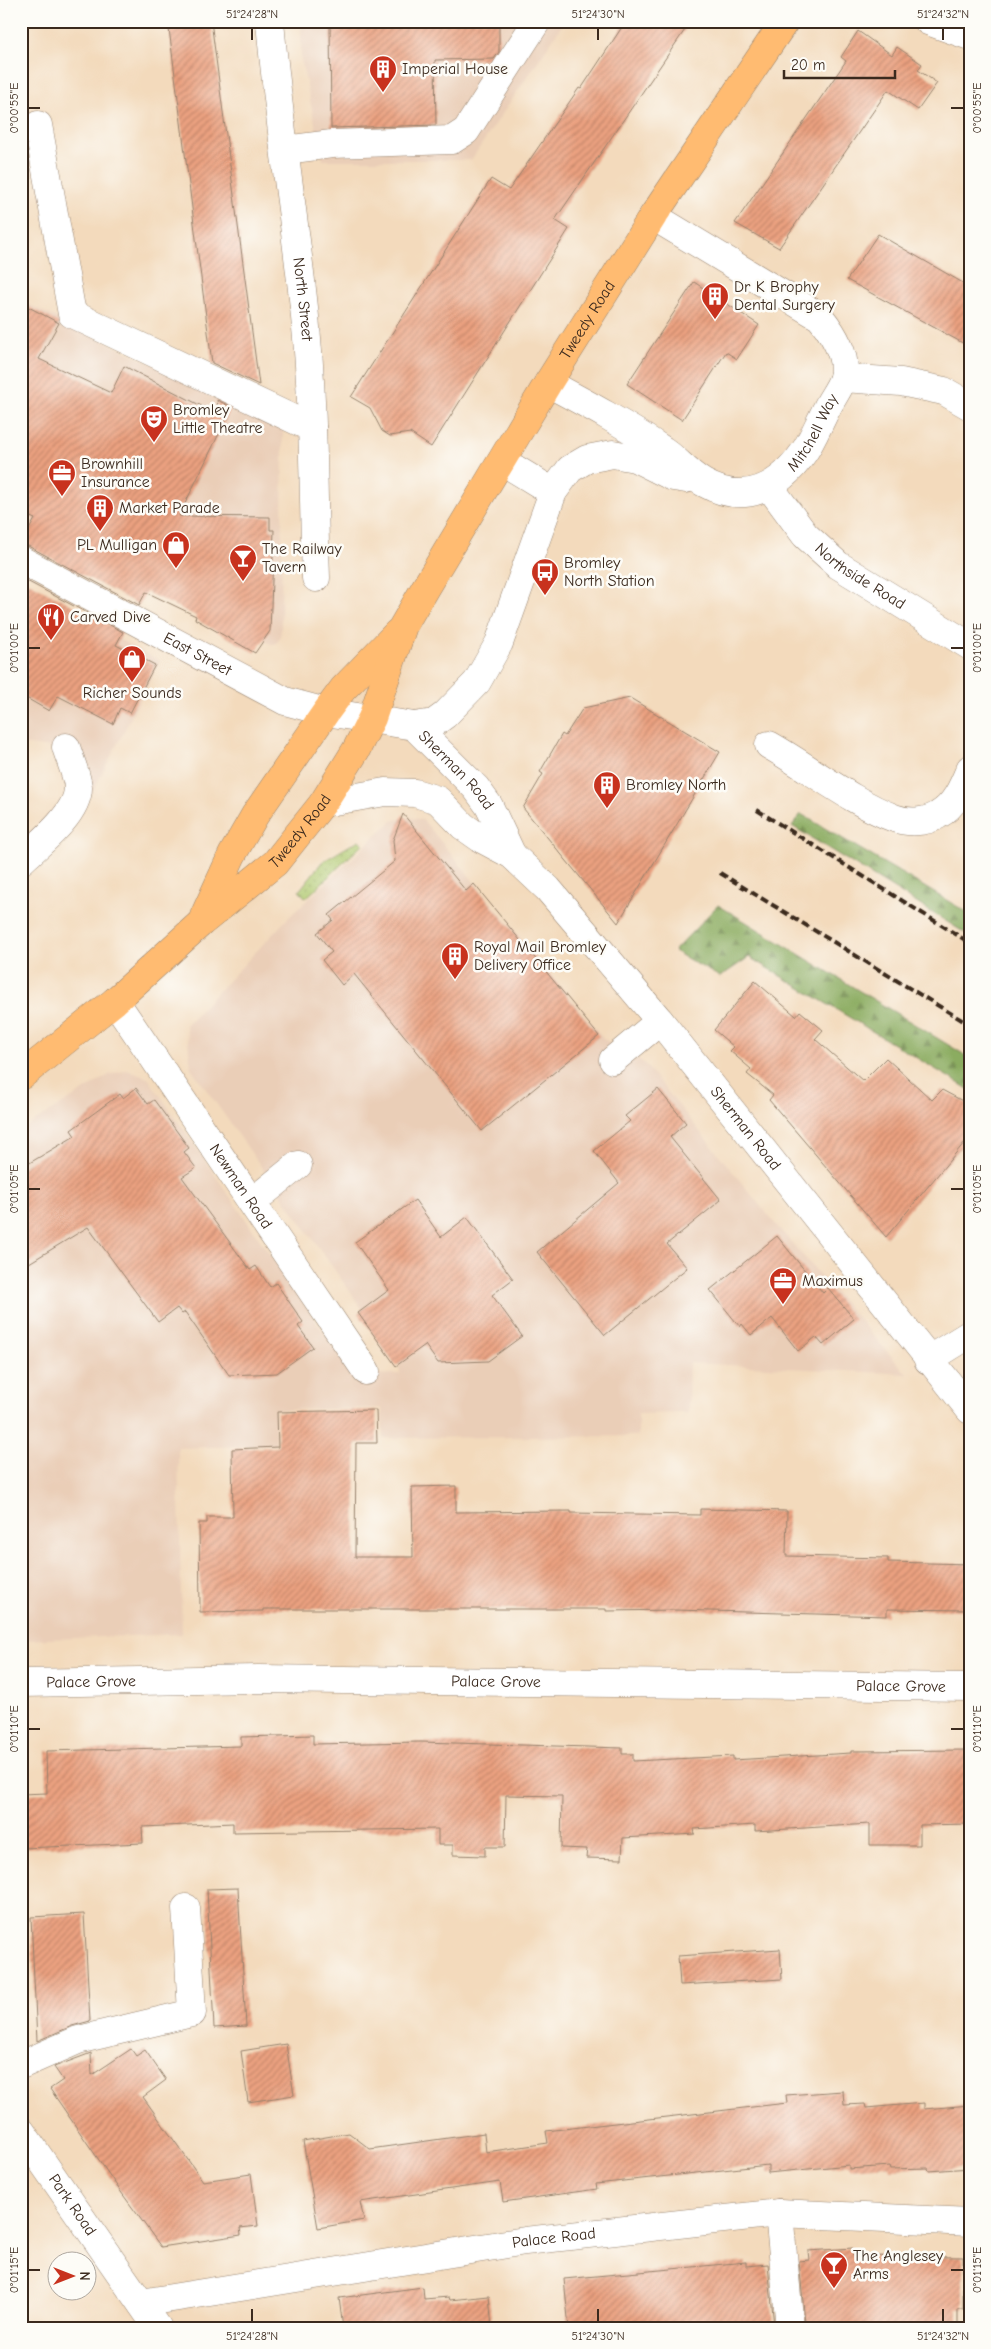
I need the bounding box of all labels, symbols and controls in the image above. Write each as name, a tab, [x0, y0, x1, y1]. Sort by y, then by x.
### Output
text: 51°24'28"N	[226, 7, 278, 21]
text: 51°24'30"N	[571, 7, 625, 21]
text: 51°24'32"N	[917, 7, 969, 21]
scale bar	[784, 48, 895, 80]
building icon: Imperial House	[368, 54, 398, 93]
text: 20 m	[791, 56, 825, 74]
place label: Imperial House	[402, 60, 508, 78]
text: 0°00'55"E	[7, 83, 21, 133]
text: 0°00'55"E	[970, 83, 984, 133]
street label: North Street	[289, 256, 316, 342]
street label: Tweedy Road	[556, 278, 619, 363]
place label: Dr K Brophy Dental Surgery	[734, 278, 836, 314]
building icon: Dr K Brophy Dental Surgery	[700, 281, 730, 320]
street label: Mitchell Way	[784, 390, 842, 475]
place label: Bromley Little Theatre	[173, 401, 263, 437]
theatre icon: Bromley Little Theatre	[139, 404, 169, 443]
place label: Brownhill Insurance	[81, 455, 150, 491]
office icon: Brownhill Insurance	[47, 458, 77, 497]
building icon: Market Parade	[85, 493, 115, 532]
place label: Market Parade	[119, 499, 220, 517]
shop icon: PL Mulligan	[161, 530, 191, 569]
place label: PL Mulligan	[77, 536, 157, 554]
street label: Northside Road	[811, 539, 909, 613]
place label: The Railway Tavern	[262, 540, 343, 576]
bar icon: The Railway Tavern	[228, 543, 258, 582]
place label: Bromley North Station	[564, 554, 655, 590]
bus stop icon: Bromley North Station	[530, 557, 560, 596]
restaurant icon: Carved Dive	[36, 602, 66, 641]
place label: Carved Dive	[70, 608, 151, 626]
text: 0°01'00"E	[7, 623, 21, 673]
text: 0°01'00"E	[970, 623, 984, 673]
street label: East Street	[160, 629, 235, 680]
shop icon: Richer Sounds	[117, 644, 147, 683]
place label: Richer Sounds	[83, 684, 182, 702]
street label: Sherman Road	[415, 727, 498, 813]
building icon: Bromley North	[592, 770, 622, 809]
place label: Bromley North	[626, 776, 726, 794]
street label: Tweedy Road	[266, 791, 335, 873]
place label: Royal Mail Bromley Delivery Office	[474, 938, 607, 974]
building icon: Royal Mail Bromley Delivery Office	[440, 941, 470, 980]
street label: Sherman Road	[707, 1083, 784, 1174]
street label: Newman Road	[206, 1141, 276, 1232]
text: 0°01'05"E	[7, 1164, 21, 1214]
text: 0°01'05"E	[970, 1164, 984, 1214]
office icon: Maximus	[768, 1266, 798, 1305]
place label: Maximus	[802, 1272, 863, 1290]
street label: Palace Grove	[46, 1672, 136, 1692]
street label: Palace Grove	[451, 1672, 541, 1691]
street label: Palace Grove	[856, 1677, 946, 1696]
text: 0°01'10"E	[7, 1705, 21, 1753]
text: 0°01'10"E	[970, 1705, 984, 1753]
street label: Park Road	[45, 2171, 100, 2239]
street label: Palace Road	[511, 2224, 597, 2252]
text: 0°01'15"E	[7, 2247, 21, 2293]
place label: The Anglesey Arms	[853, 2247, 944, 2283]
text: 0°01'15"E	[970, 2247, 984, 2293]
bar icon: The Anglesey Arms	[819, 2250, 849, 2289]
north arrow	[48, 2252, 98, 2302]
text: N	[76, 2271, 93, 2281]
text: 51°24'28"N	[226, 2329, 278, 2343]
text: 51°24'30"N	[571, 2329, 625, 2343]
text: 51°24'32"N	[917, 2329, 969, 2343]

